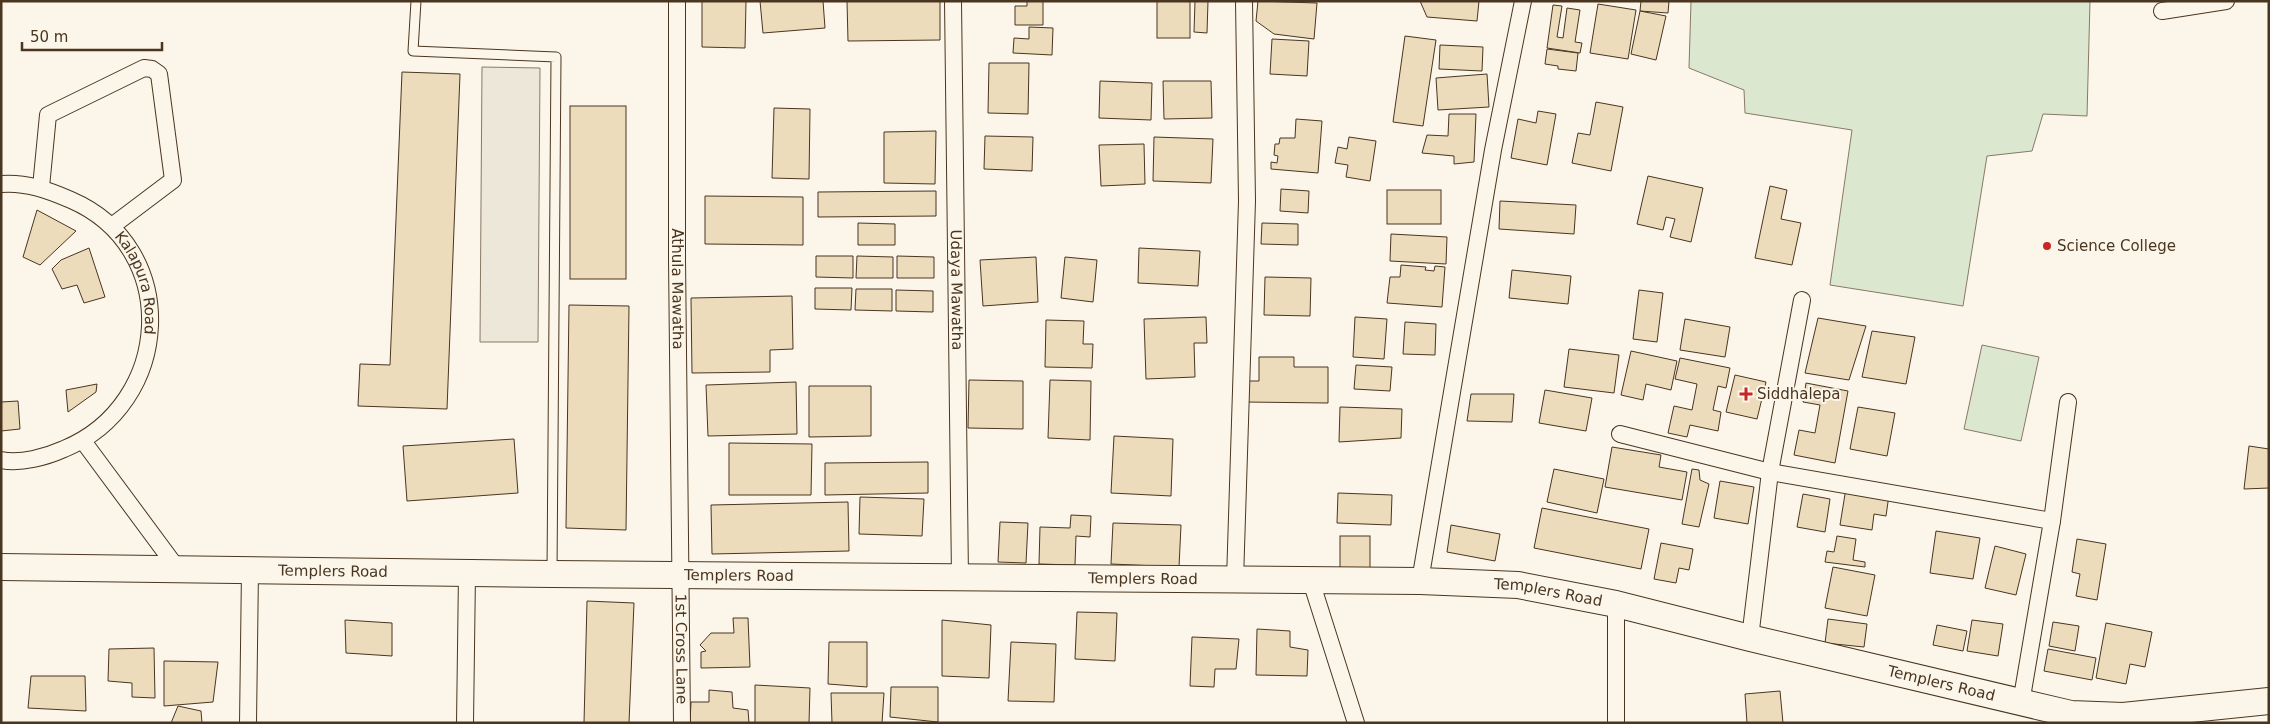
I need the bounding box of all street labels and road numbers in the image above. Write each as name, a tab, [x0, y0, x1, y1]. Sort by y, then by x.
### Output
street label: Kalapura Road	[111, 228, 159, 335]
street label: Athula Mawatha	[668, 228, 687, 350]
street label: Udaya Mawatha	[947, 229, 966, 351]
street label: Templers Road	[277, 562, 388, 581]
street label: Templers Road	[683, 566, 794, 585]
street label: Templers Road	[1087, 569, 1198, 588]
street label: Templers Road	[1493, 575, 1604, 610]
street label: 1st Cross Lane	[672, 594, 691, 704]
street label: Templers Road	[1885, 662, 1997, 705]

